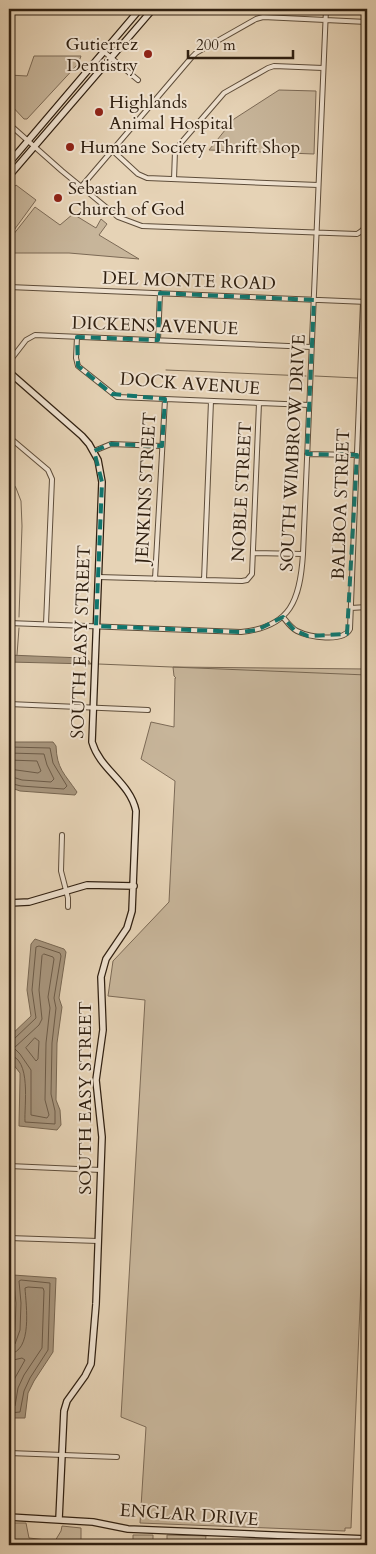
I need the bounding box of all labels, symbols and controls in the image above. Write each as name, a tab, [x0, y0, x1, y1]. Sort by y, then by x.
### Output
scale bar	[188, 28, 294, 60]
place label: Gutierrez Dentistry	[66, 32, 138, 78]
text: 200 m	[196, 35, 236, 55]
marker: Gutierrez Dentistry	[142, 48, 154, 60]
place label: Highlands Animal Hospital	[109, 90, 233, 136]
marker: Highlands Animal Hospital	[93, 106, 105, 118]
place label: Humane Society Thrift Shop	[80, 135, 300, 160]
marker: Humane Society Thrift Shop	[64, 141, 76, 153]
place label: Sebastian Church of God	[68, 176, 185, 222]
marker: Sebastian Church of God	[52, 192, 64, 204]
street label: DEL MONTE ROAD	[102, 265, 276, 297]
street label: DICKENS AVENUE	[71, 311, 239, 341]
street label: SOUTH WIMBROW DRIVE	[274, 334, 312, 572]
street label: DOCK AVENUE	[119, 367, 261, 401]
street label: JENKINS STREET	[129, 412, 162, 567]
street label: NOBLE STREET	[226, 421, 258, 563]
street label: BALBOA STREET	[326, 428, 356, 580]
street label: SOUTH EASY STREET	[65, 545, 97, 739]
street label: SOUTH EASY STREET	[73, 1001, 98, 1195]
street label: ENGLAR DRIVE	[119, 1498, 259, 1532]

